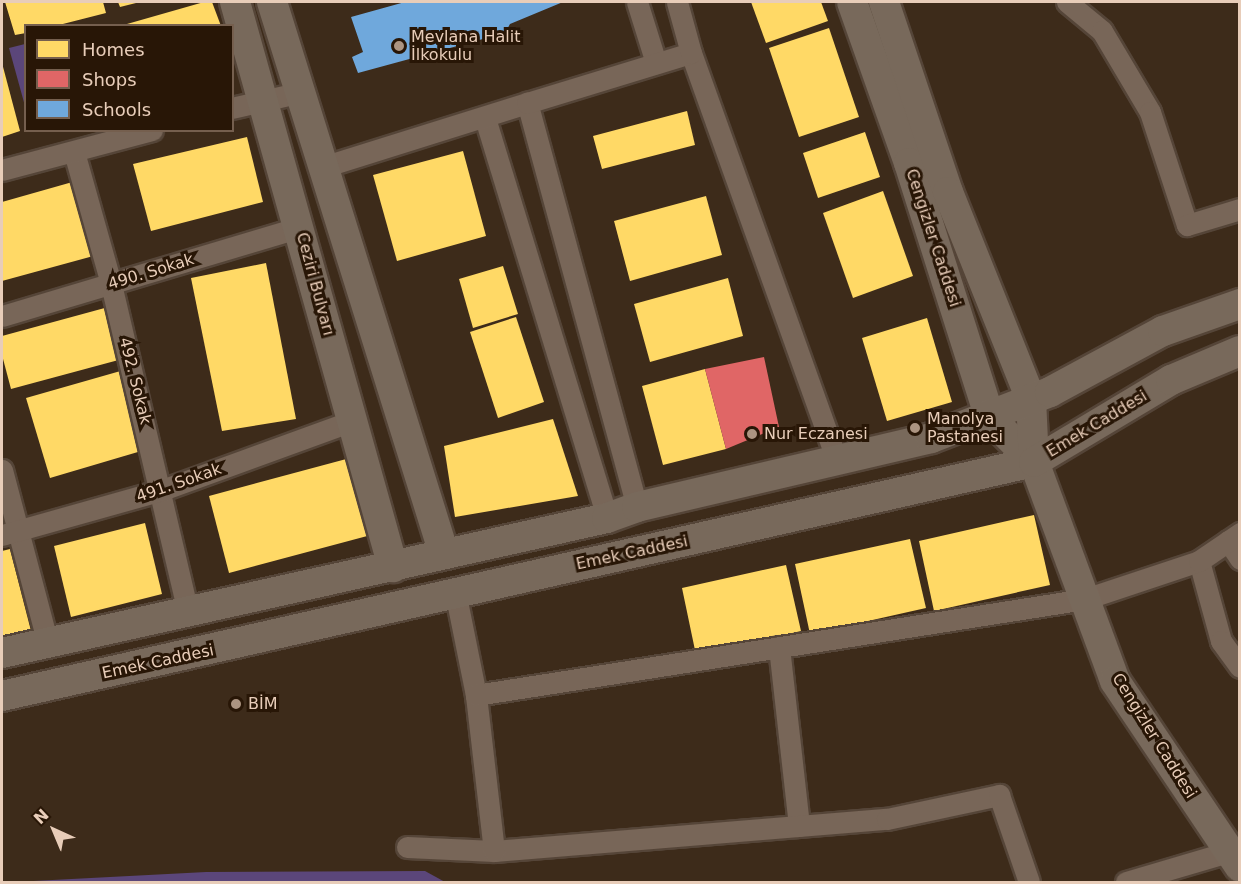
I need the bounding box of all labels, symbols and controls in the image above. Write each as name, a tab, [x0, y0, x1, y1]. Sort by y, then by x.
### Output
legend	[24, 24, 234, 132]
place label: Mevlana Halit İlkokulu	[411, 27, 520, 65]
text: Homes	[82, 39, 145, 60]
marker: Mevlana Halit İlkokulu	[392, 39, 406, 53]
text: Shops	[82, 69, 137, 90]
text: Schools	[82, 99, 151, 120]
street label: Cengizler Caddesi	[902, 167, 964, 309]
street label: Ceziri Bulvarı	[292, 230, 338, 338]
street label: 490. Sokak	[106, 250, 196, 294]
street label: 492. Sokak	[115, 336, 155, 426]
street label: Emek Caddesi	[1043, 386, 1151, 462]
place label: Manolya Pastanesi	[927, 409, 1003, 447]
marker: Manolya Pastanesi	[908, 421, 922, 435]
place label: Nur Eczanesi	[764, 424, 868, 444]
marker: Nur Eczanesi	[745, 427, 759, 441]
street label: 491. Sokak	[134, 459, 224, 507]
street label: Emek Caddesi	[574, 532, 690, 574]
street label: Emek Caddesi	[100, 641, 216, 683]
street label: Cengizler Caddesi	[1108, 670, 1200, 802]
place label: BİM	[248, 694, 278, 714]
marker: BİM	[229, 697, 243, 711]
north arrow	[24, 800, 84, 860]
text: N	[30, 805, 53, 828]

